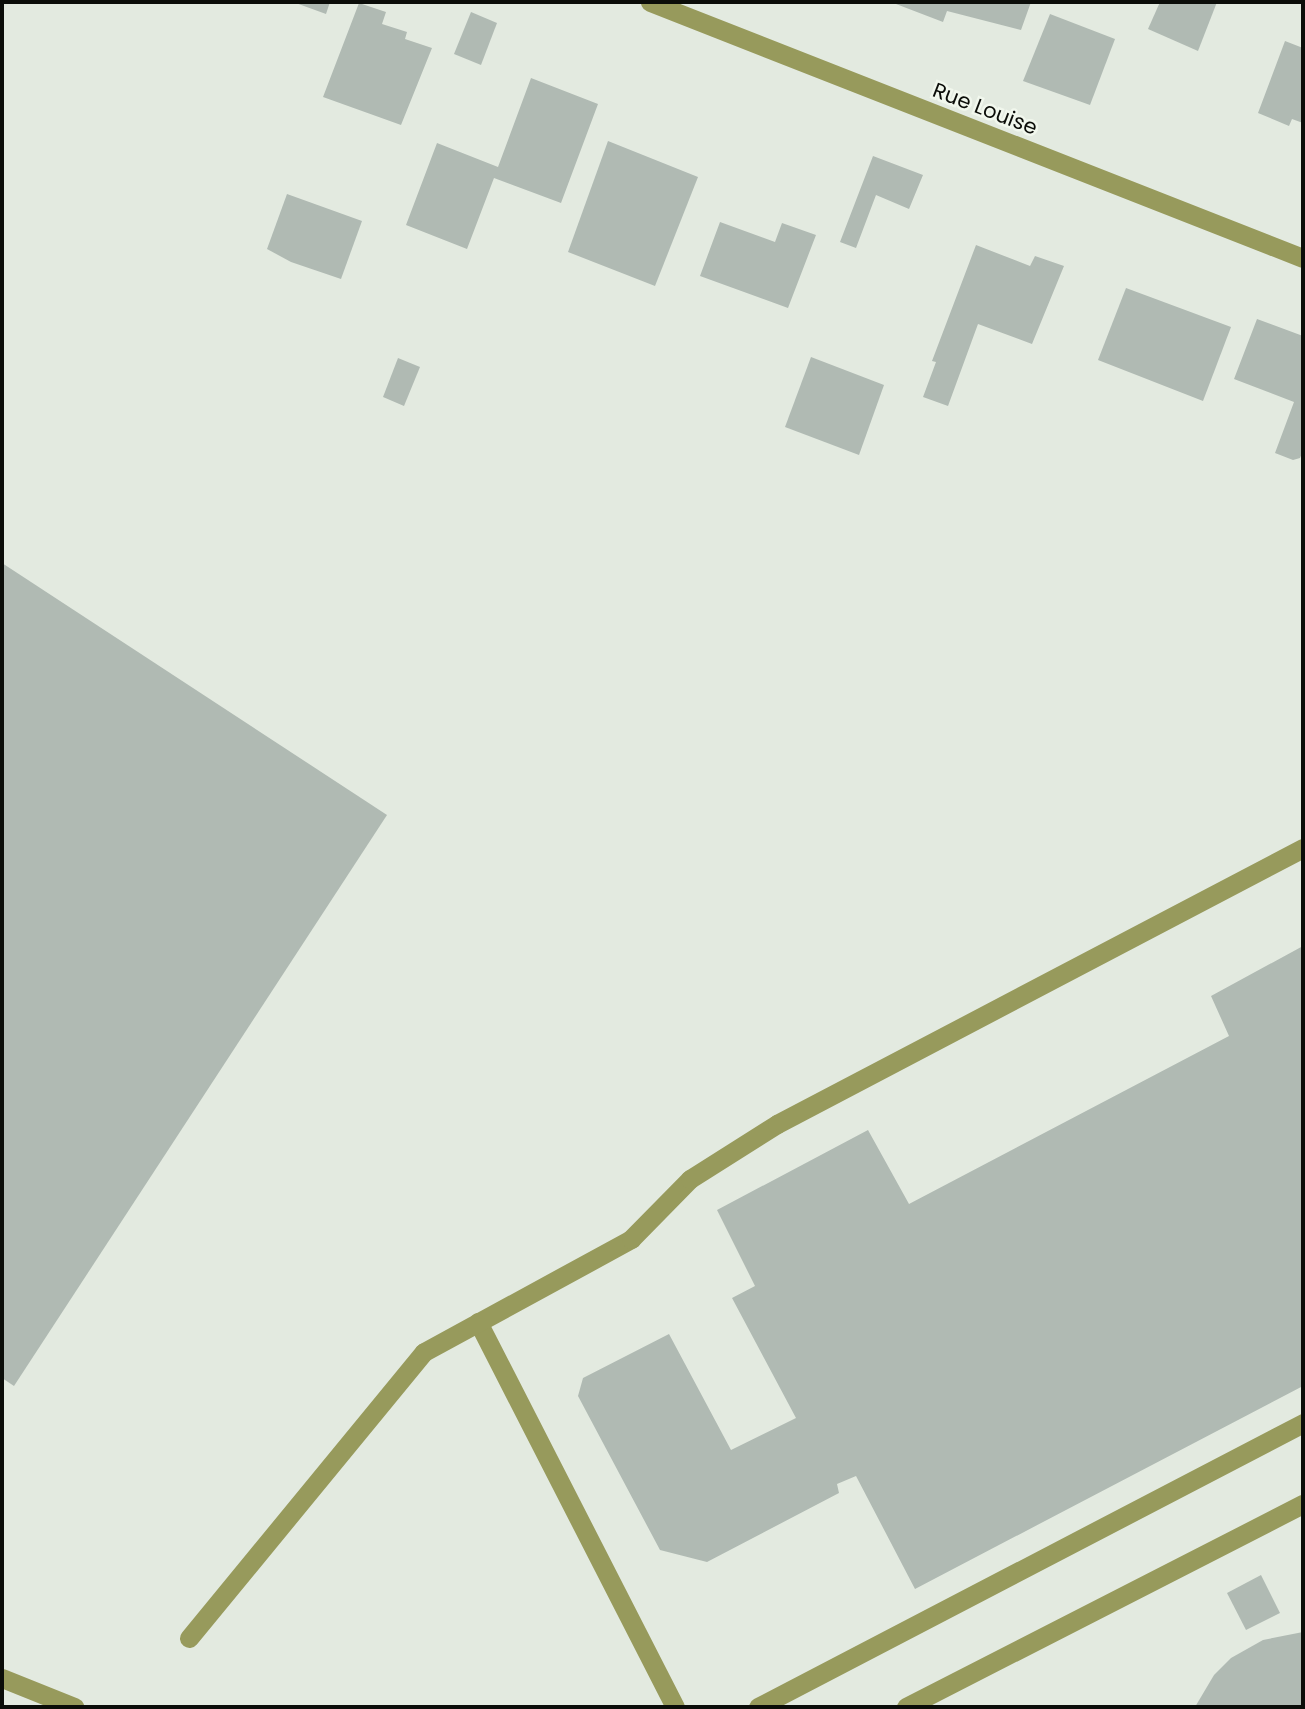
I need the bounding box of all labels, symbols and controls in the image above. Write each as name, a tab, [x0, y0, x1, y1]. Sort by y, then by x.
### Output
street label: Rue Louise	[929, 78, 1041, 140]

